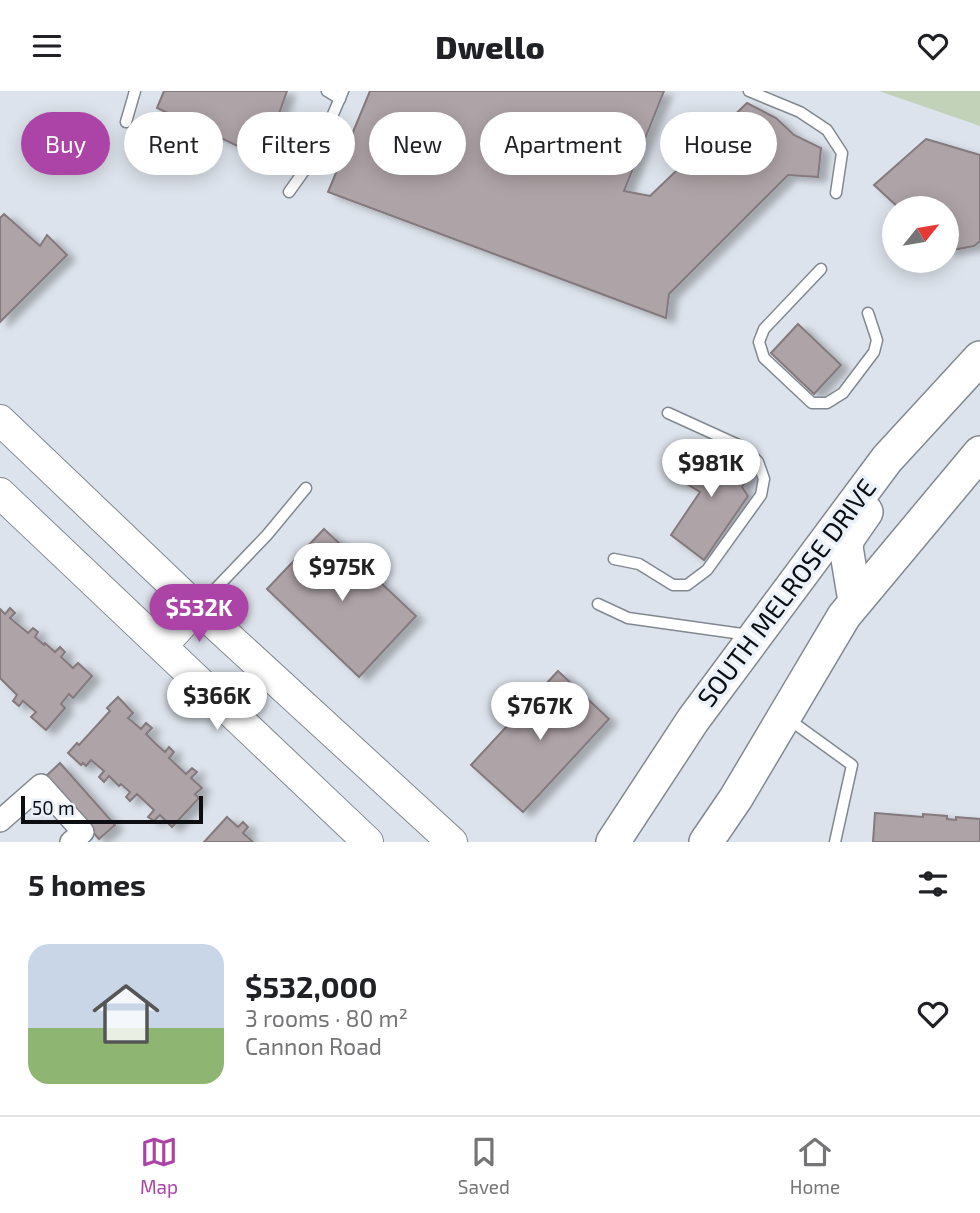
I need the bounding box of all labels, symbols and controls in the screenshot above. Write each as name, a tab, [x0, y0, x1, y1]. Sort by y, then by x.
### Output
icon: menu	[28, 27, 66, 65]
text: Dwello	[435, 27, 545, 65]
icon: heart	[914, 27, 952, 65]
chip: Buy	[21, 112, 110, 175]
chip: Rent	[124, 112, 223, 175]
chip: Filters	[237, 112, 355, 175]
chip: New	[369, 112, 466, 175]
chip: Apartment	[480, 112, 646, 175]
chip: House	[660, 112, 777, 175]
north arrow	[882, 196, 959, 273]
map controls	[882, 196, 959, 273]
pin: $981K	[662, 439, 760, 499]
text: $981K	[678, 448, 744, 476]
street label: SOUTH MELROSE DRIVE	[690, 472, 882, 712]
pin: $975K	[293, 543, 391, 603]
text: $975K	[309, 552, 375, 580]
pin: $532K	[150, 585, 248, 644]
text: $532K	[165, 593, 233, 621]
pin: $366K	[168, 673, 266, 732]
text: $366K	[183, 681, 251, 709]
pin: $767K	[491, 683, 589, 742]
text: $767K	[507, 691, 573, 719]
scale bar	[21, 793, 203, 825]
text: 50 m	[32, 796, 75, 819]
icon: filters	[914, 865, 952, 903]
text: 5 homes	[28, 866, 146, 902]
text: $532,000	[245, 968, 377, 1004]
icon: home	[84, 972, 168, 1056]
icon: heart	[914, 995, 952, 1033]
text: 3 rooms · 80 m²	[245, 1004, 408, 1032]
text: Cannon Road	[245, 1032, 382, 1060]
tab: Map	[140, 1133, 178, 1198]
tab: Saved	[458, 1133, 510, 1198]
tab: Home	[790, 1133, 840, 1198]

